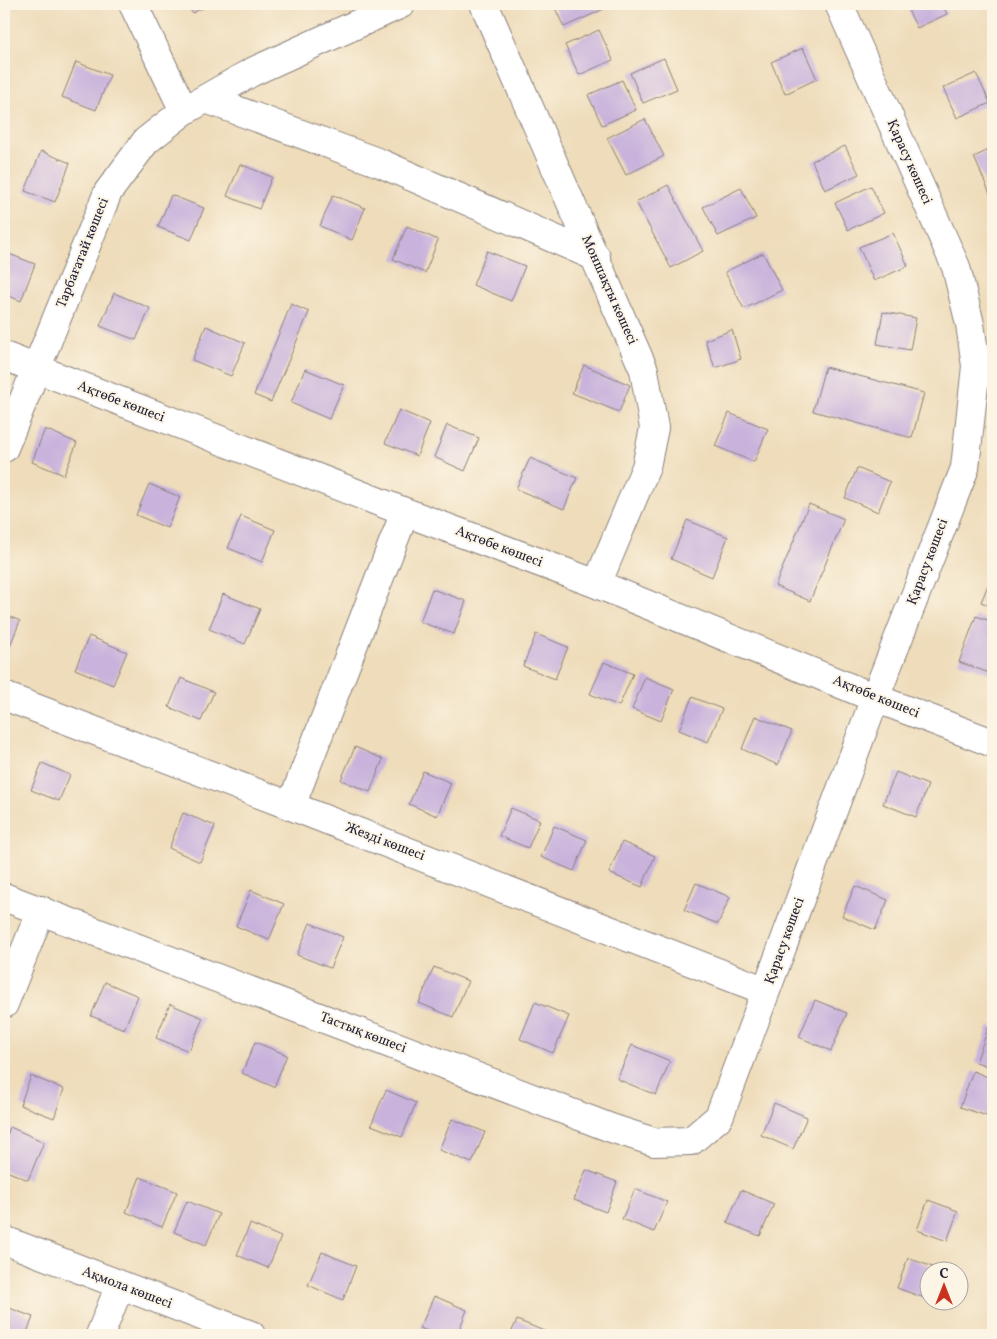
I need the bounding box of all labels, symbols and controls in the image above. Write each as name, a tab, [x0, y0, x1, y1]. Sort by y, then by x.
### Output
street label: Қарасу көшесі	[882, 116, 936, 208]
street label: Тарбағатай көшесі	[52, 195, 114, 311]
street label: Моншақты көшесі	[576, 232, 642, 348]
street label: Ақтөбе көшесі	[75, 377, 167, 427]
street label: Қарасу көшесі	[903, 516, 953, 608]
street label: Ақтөбе көшесі	[453, 522, 545, 572]
street label: Ақтөбе көшесі	[830, 671, 922, 723]
street label: Жезді көшесі	[342, 818, 428, 866]
street label: Қарасу көшесі	[760, 895, 810, 987]
street label: Тастық көшесі	[317, 1008, 409, 1058]
street label: Ақмола көшесі	[79, 1262, 175, 1314]
north arrow	[920, 1262, 970, 1312]
text: С	[939, 1265, 949, 1284]

